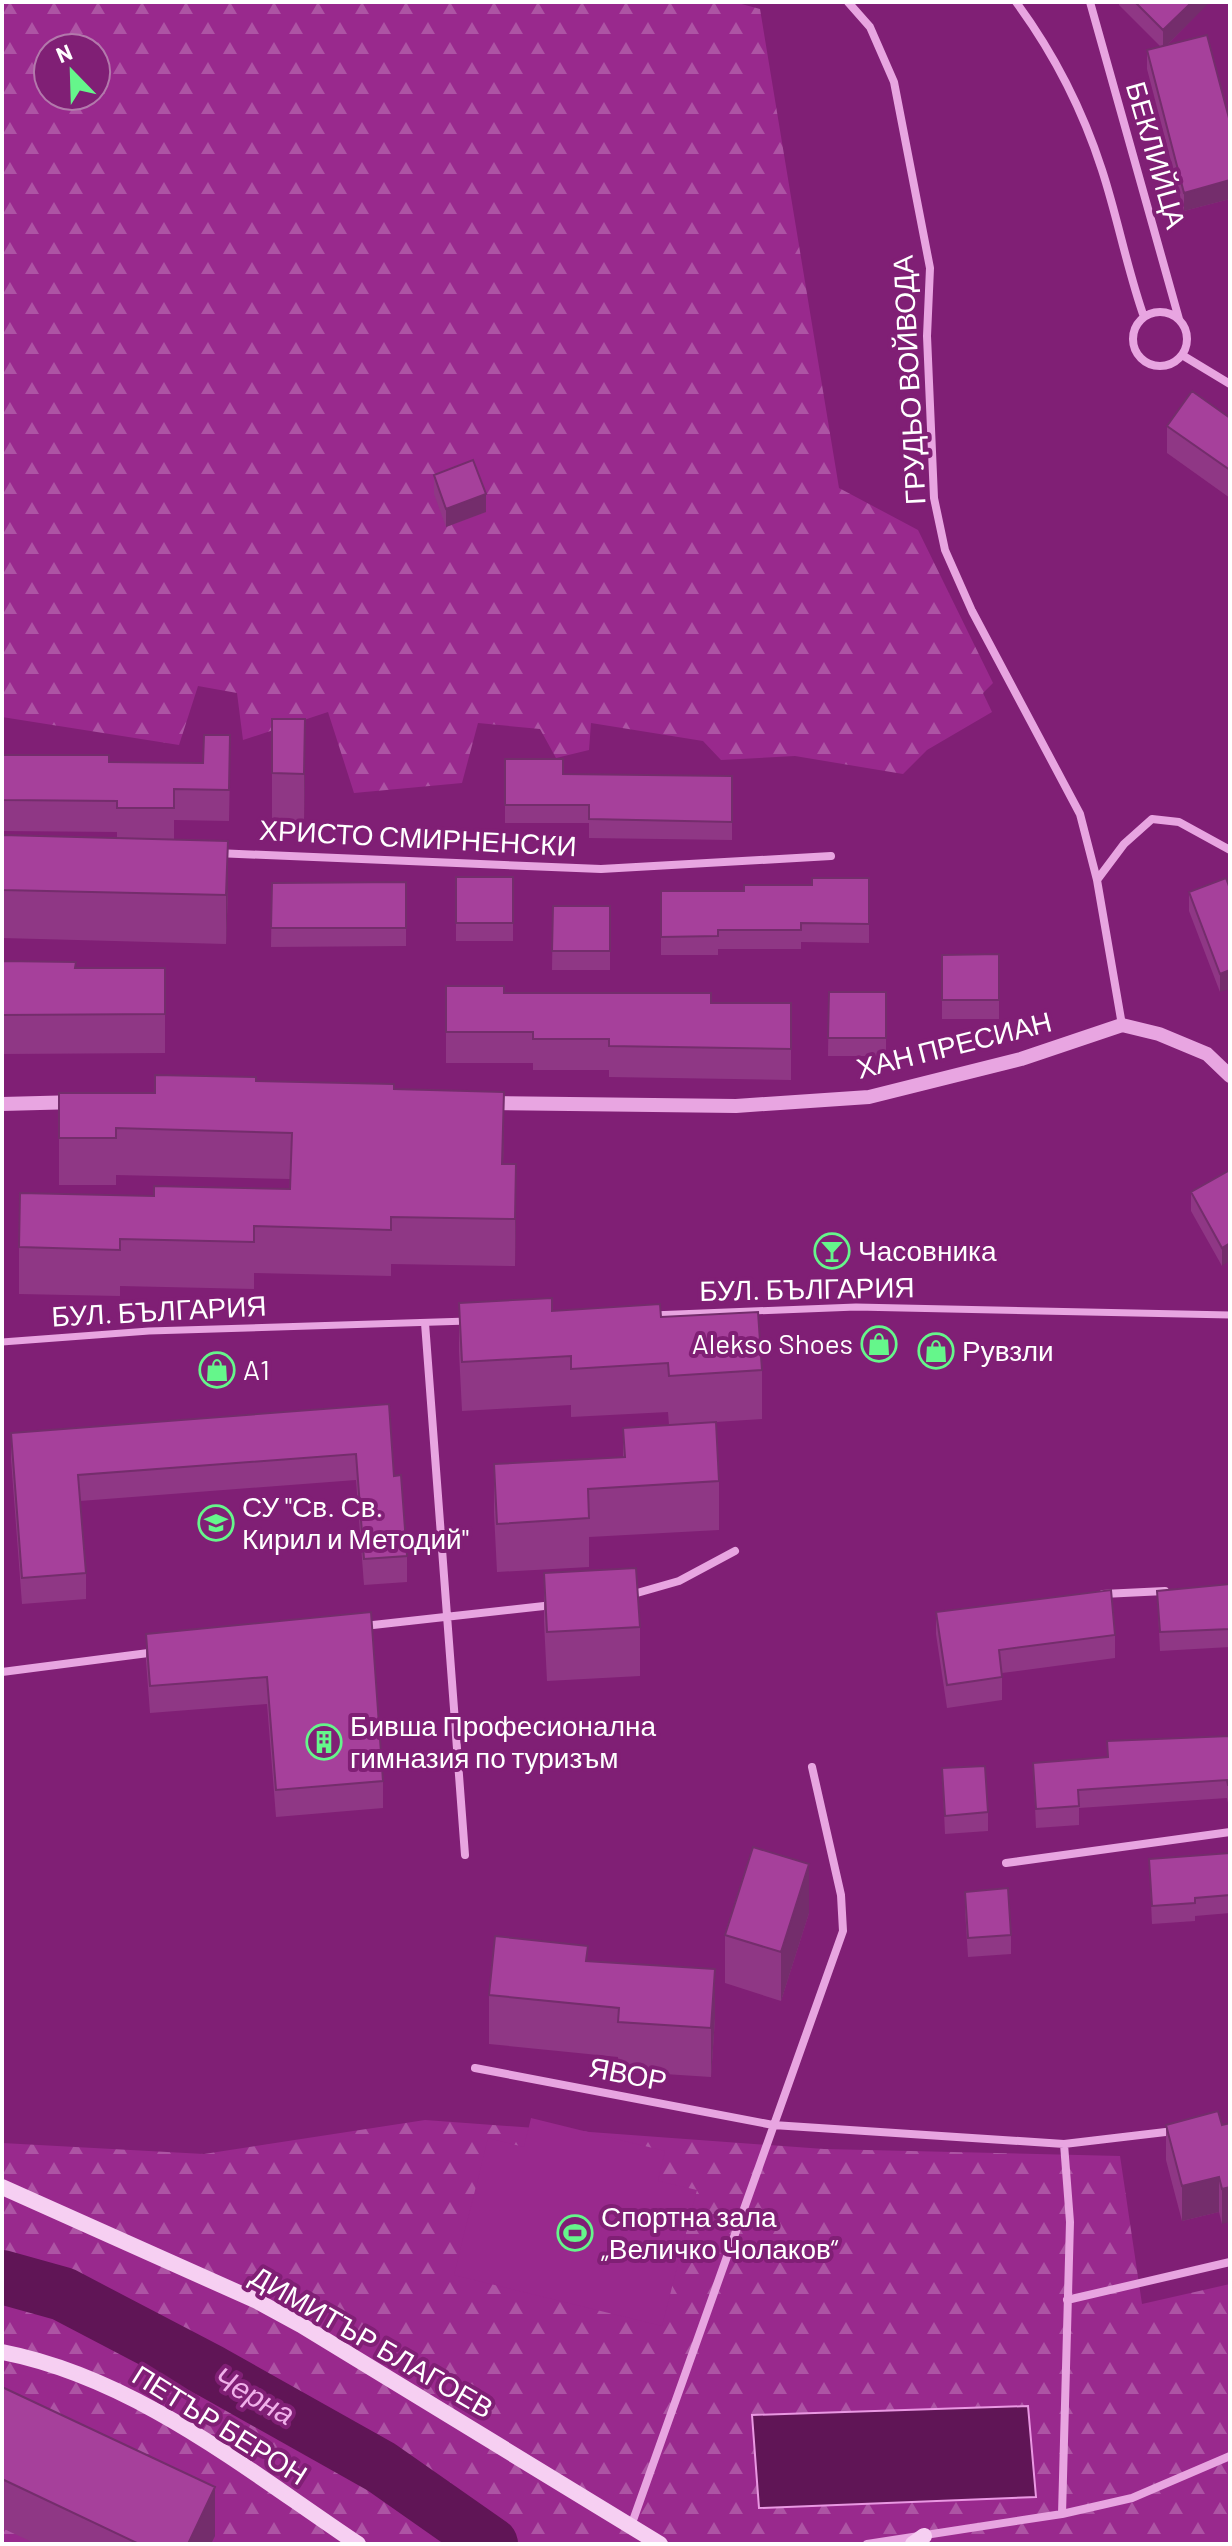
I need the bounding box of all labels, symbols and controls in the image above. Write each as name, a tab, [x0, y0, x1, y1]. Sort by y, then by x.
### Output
north arrow	[32, 32, 112, 112]
text: N	[52, 38, 76, 67]
street label: БЕКЛИЙЦА	[1120, 77, 1194, 232]
street label: ГРУДЬО ВОЙВОДА	[884, 254, 932, 506]
street label: ХРИСТО СМИРНЕНСКИ	[258, 812, 578, 862]
street label: ХАН ПРЕСИАН	[853, 1003, 1055, 1085]
bar icon: Часовника	[813, 1232, 851, 1270]
place label: Часовника	[858, 1233, 997, 1267]
street label: БУЛ. БЪЛГАРИЯ	[699, 1269, 915, 1307]
street label: БУЛ. БЪЛГАРИЯ	[51, 1287, 267, 1333]
shop icon: Alekso Shoes	[860, 1325, 898, 1363]
place label: Alekso Shoes	[692, 1326, 853, 1360]
shop icon: Рувзли	[917, 1332, 955, 1370]
place label: Рувзли	[962, 1333, 1054, 1367]
shop icon: A1	[198, 1351, 236, 1389]
place label: A1	[243, 1352, 270, 1386]
place label: СУ "Св. Св. Кирил и Методий"	[242, 1489, 469, 1555]
school or university icon: СУ "Св. Св. Кирил и Методий"	[197, 1504, 235, 1542]
place label: Бивша Професионална гимназия по туризъм	[350, 1708, 656, 1774]
building icon: Бивша Професионална гимназия по туризъм	[305, 1723, 343, 1761]
street label: ЯВОР	[586, 2049, 670, 2097]
place label: Спортна зала „Величко Чолаков“	[601, 2199, 839, 2265]
sports icon: Спортна зала „Величко Чолаков“	[556, 2214, 594, 2252]
street label: ДИМИТЪР БЛАГОЕВ	[245, 2258, 500, 2424]
street label: ПЕТЪР БЕРОН	[127, 2357, 314, 2491]
water label: Черна	[208, 2357, 302, 2431]

